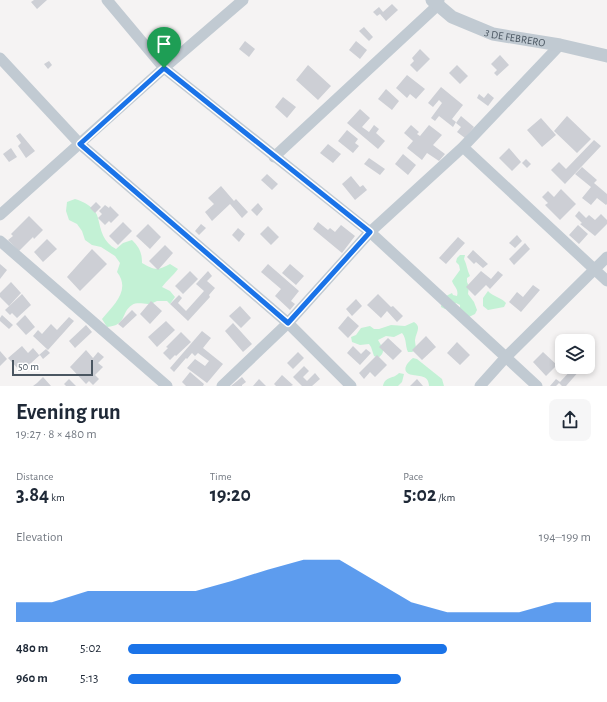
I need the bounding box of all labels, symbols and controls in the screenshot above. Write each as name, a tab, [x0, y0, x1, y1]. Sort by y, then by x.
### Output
street label: 3 DE FEBRERO	[483, 26, 546, 48]
pin	[147, 27, 181, 68]
icon: arrive	[153, 33, 175, 55]
map controls	[555, 334, 595, 374]
button: layers	[555, 334, 595, 374]
scale bar	[12, 358, 93, 377]
text: 50 m	[18, 361, 39, 372]
button: share	[549, 399, 591, 441]
text: Evening run	[16, 401, 121, 423]
text: 19:27 · 8 × 480 m	[16, 428, 97, 441]
text: Distance	[16, 471, 53, 482]
text: Time	[210, 471, 232, 482]
text: Pace	[403, 471, 423, 482]
text: 3.84	[16, 485, 49, 505]
text: 19:20	[210, 485, 251, 505]
text: 5:02	[403, 485, 436, 505]
text: km	[49, 492, 65, 503]
text: /km	[436, 492, 455, 503]
text: Elevation	[16, 531, 63, 544]
text: 194–199 m	[539, 531, 591, 544]
text: 480 m	[16, 642, 48, 655]
text: 5:02	[80, 642, 101, 655]
text: 960 m	[16, 672, 48, 685]
text: 5:13	[80, 672, 98, 685]

